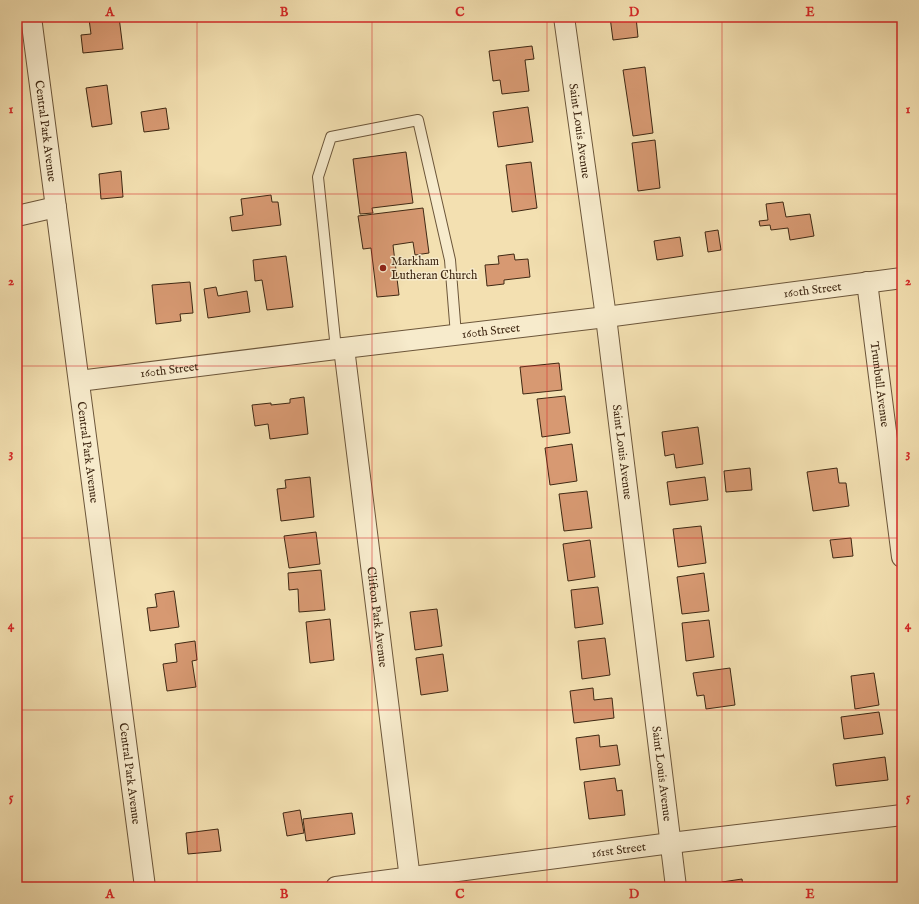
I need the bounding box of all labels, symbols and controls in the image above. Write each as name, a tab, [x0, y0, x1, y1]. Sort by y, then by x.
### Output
text: A	[105, 4, 116, 21]
text: B	[280, 4, 289, 21]
text: C	[455, 4, 465, 21]
text: D	[629, 4, 640, 21]
text: E	[805, 4, 815, 21]
street label: Central Park Avenue	[31, 79, 60, 183]
street label: Saint Louis Avenue	[565, 83, 594, 180]
text: 1	[9, 101, 14, 118]
text: 1	[906, 101, 911, 118]
place label: Markham Lutheran Church	[391, 254, 478, 283]
marker: Markham Lutheran Church	[378, 263, 388, 273]
text: 2	[8, 273, 14, 290]
text: 2	[905, 273, 911, 290]
street label: 160th Street	[782, 279, 842, 302]
street label: 160th Street	[461, 320, 521, 342]
street label: Trumbull Avenue	[867, 341, 892, 428]
street label: 160th Street	[139, 359, 199, 381]
street label: Central Park Avenue	[73, 401, 102, 505]
street label: Saint Louis Avenue	[609, 404, 635, 501]
text: 3	[9, 445, 14, 462]
text: 3	[906, 445, 911, 462]
street label: Clifton Park Avenue	[363, 566, 391, 669]
text: 4	[8, 617, 15, 634]
text: 4	[905, 617, 912, 634]
street label: Central Park Avenue	[116, 722, 144, 826]
street label: Saint Louis Avenue	[648, 725, 675, 823]
text: 5	[9, 789, 14, 806]
text: 5	[906, 789, 911, 806]
street label: 161st Street	[591, 839, 647, 861]
text: A	[105, 886, 116, 903]
text: B	[280, 886, 289, 903]
text: C	[455, 886, 465, 903]
text: D	[629, 886, 640, 903]
text: E	[805, 886, 815, 903]

